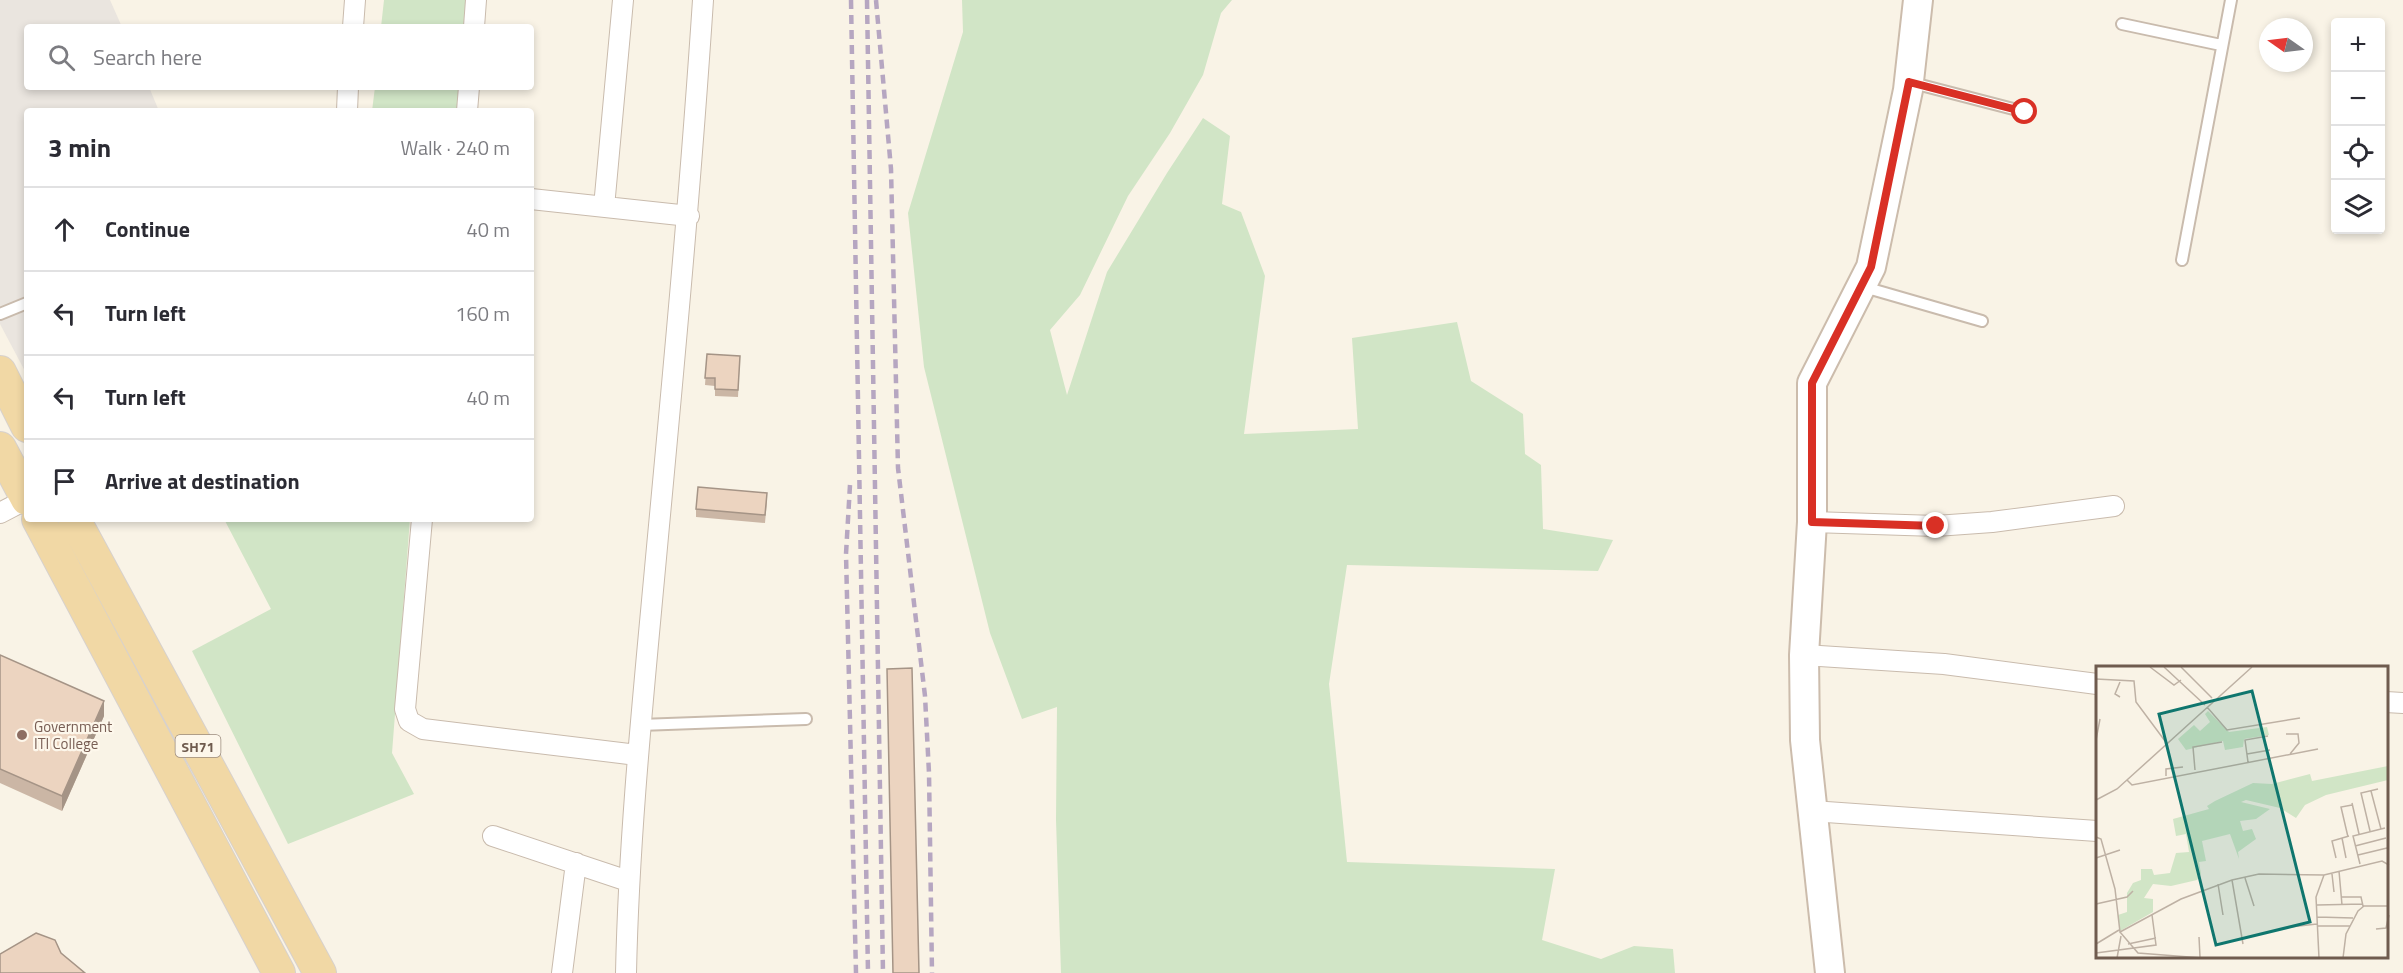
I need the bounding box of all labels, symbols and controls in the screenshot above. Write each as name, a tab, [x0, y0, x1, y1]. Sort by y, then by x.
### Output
north arrow	[2259, 18, 2313, 72]
map controls	[2331, 18, 2385, 234]
button: +	[2331, 18, 2385, 72]
search box	[24, 24, 534, 90]
text: Search here	[93, 40, 202, 74]
icon: search	[45, 41, 78, 74]
button: −	[2331, 72, 2385, 126]
route start	[2011, 98, 2037, 124]
button: locate	[2331, 126, 2385, 180]
text: 3 min	[48, 128, 111, 167]
text: Walk · 240 m	[401, 132, 510, 163]
button: layers	[2331, 180, 2385, 234]
text: Continue	[105, 212, 190, 246]
icon: ahead	[48, 213, 81, 246]
text: 40 m	[466, 214, 510, 245]
text: Turn left	[105, 296, 186, 330]
icon: left	[48, 297, 81, 330]
text: 160 m	[455, 298, 510, 329]
text: Turn left	[105, 380, 186, 414]
icon: left	[48, 381, 81, 414]
text: 40 m	[466, 382, 510, 413]
text: Arrive at destination	[105, 464, 300, 498]
icon: arrive	[48, 465, 81, 498]
route end	[1922, 512, 1948, 538]
inset map	[2096, 666, 2388, 958]
place label: Government ITI College	[34, 715, 113, 755]
marker: Government ITI College	[15, 728, 29, 742]
road number: SH71	[176, 735, 220, 757]

